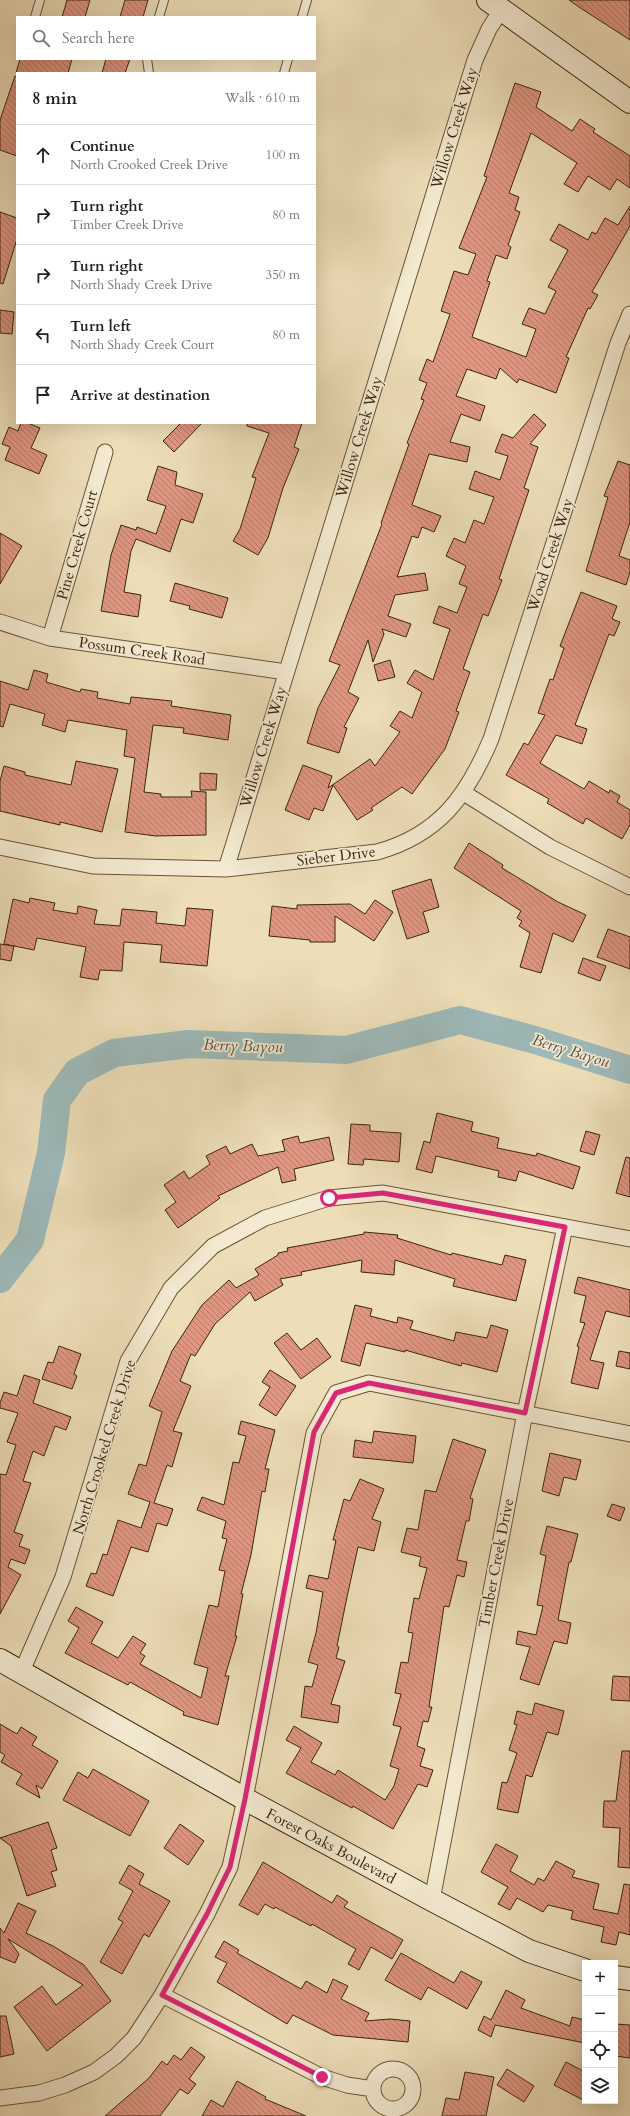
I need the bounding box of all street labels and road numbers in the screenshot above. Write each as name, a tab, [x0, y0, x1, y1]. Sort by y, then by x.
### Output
street label: Willow Creek Way	[426, 65, 482, 192]
street label: Willow Creek Way	[331, 374, 387, 501]
street label: Pine Creek Court	[52, 488, 102, 602]
street label: Wood Creek Way	[522, 496, 578, 615]
street label: Possum Creek Road	[77, 632, 207, 670]
street label: Willow Creek Way	[235, 684, 291, 811]
street label: Sieber Drive	[295, 841, 377, 871]
street label: North Crooked Creek Drive	[68, 1357, 140, 1537]
street label: Timber Creek Drive	[474, 1497, 518, 1629]
street label: Forest Oaks Boulevard	[263, 1803, 399, 1889]

